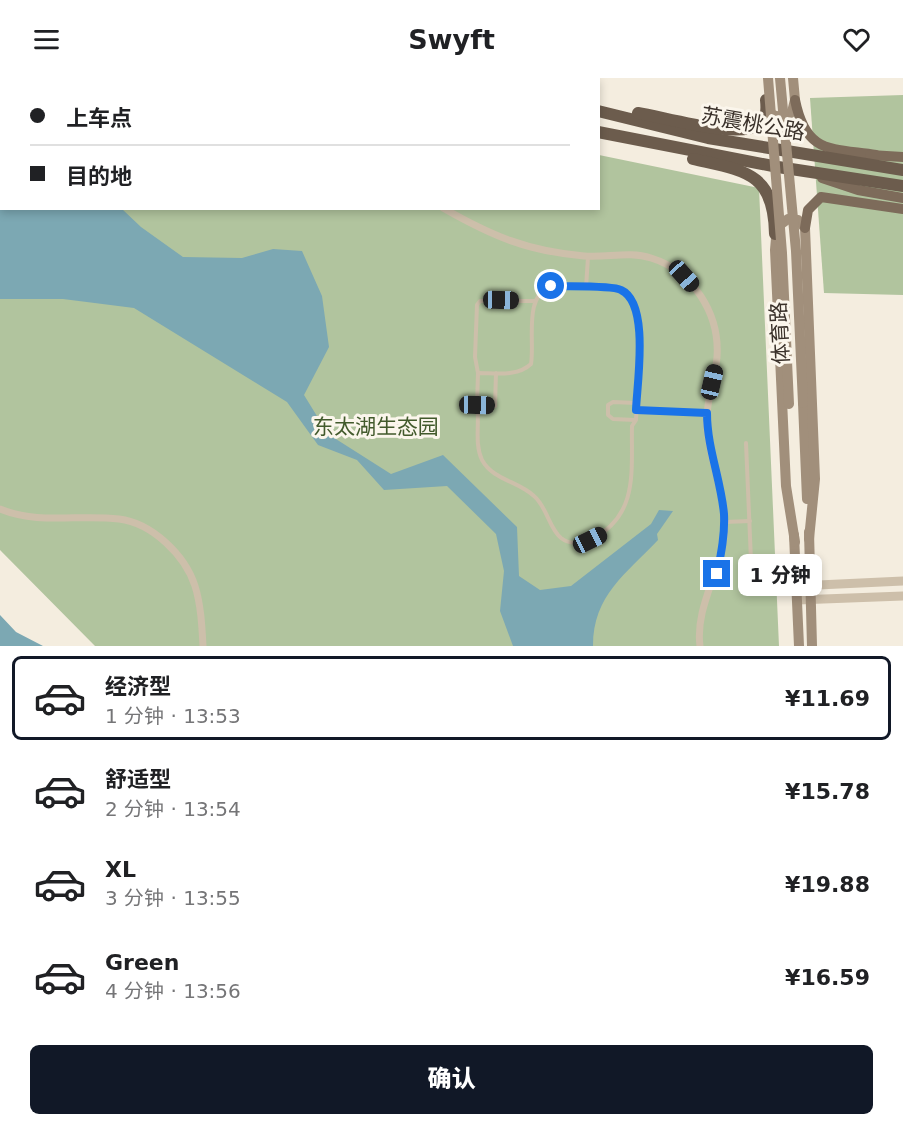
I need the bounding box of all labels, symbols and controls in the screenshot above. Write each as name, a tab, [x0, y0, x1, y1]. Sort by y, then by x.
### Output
icon: menu	[30, 23, 63, 56]
icon: heart	[840, 23, 873, 56]
text: Swyft	[408, 24, 495, 55]
street label: 苏震桃公路	[699, 103, 807, 145]
text: 上车点	[66, 106, 132, 131]
text: 目的地	[66, 164, 132, 189]
car	[665, 257, 703, 295]
route start	[537, 272, 564, 299]
car	[483, 291, 519, 309]
street label: 体育路	[766, 301, 794, 365]
car	[699, 362, 725, 402]
car	[459, 396, 495, 414]
park label: 东太湖生态园	[313, 415, 439, 439]
car	[570, 524, 610, 556]
callout: 1 分钟	[738, 553, 822, 595]
route end	[703, 560, 730, 587]
text: 1 分钟	[750, 563, 810, 587]
icon: car	[33, 671, 87, 725]
text: 经济型	[105, 674, 171, 699]
text: ¥11.69	[785, 686, 870, 711]
text: 1 分钟 · 13:53	[105, 704, 241, 728]
icon: car	[33, 764, 87, 818]
text: 舒适型	[105, 767, 171, 792]
text: ¥15.78	[785, 779, 870, 804]
text: 2 分钟 · 13:54	[105, 797, 241, 821]
icon: car	[33, 857, 87, 911]
text: XL	[105, 857, 136, 882]
text: ¥19.88	[785, 872, 870, 897]
text: 3 分钟 · 13:55	[105, 886, 241, 910]
icon: car	[33, 950, 87, 1004]
text: Green	[105, 950, 179, 975]
text: ¥16.59	[785, 965, 870, 990]
text: 4 分钟 · 13:56	[105, 979, 241, 1003]
button: 确认	[30, 1045, 873, 1114]

